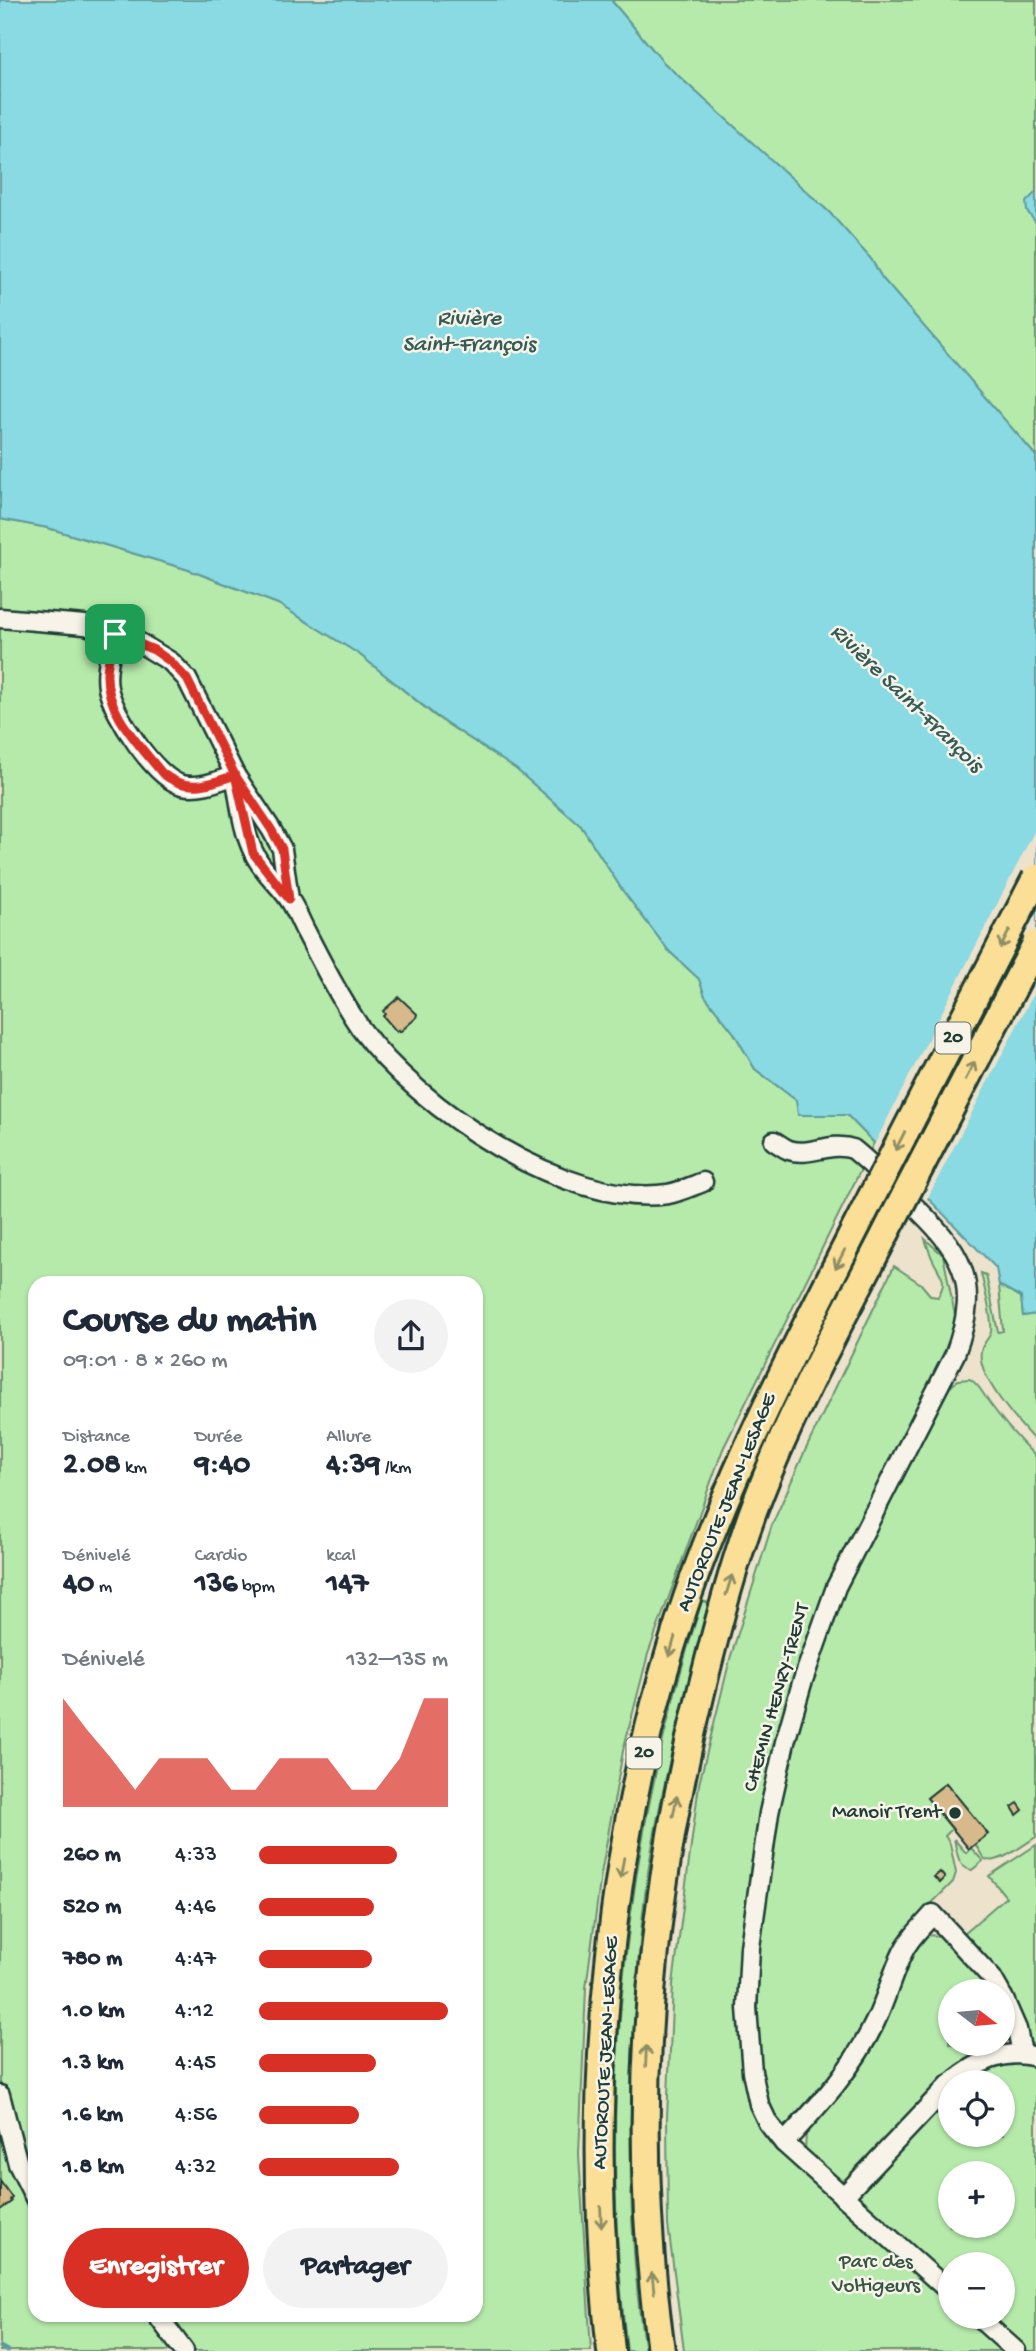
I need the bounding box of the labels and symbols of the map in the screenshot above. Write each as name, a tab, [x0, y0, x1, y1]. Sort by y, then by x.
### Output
water label: Rivière Saint-François	[403, 306, 538, 359]
pin	[85, 604, 145, 664]
water label: Rivière Saint-François	[824, 619, 990, 781]
one-way arrow	[997, 928, 1011, 949]
road number: 20	[936, 1022, 970, 1054]
one-way arrow	[963, 1062, 977, 1082]
one-way arrow	[893, 1130, 907, 1151]
one-way arrow	[833, 1248, 847, 1268]
street label: AUTOROUTE JEAN-LESAGE	[673, 1389, 784, 1616]
one-way arrow	[724, 1574, 737, 1596]
street label: CHEMIN HENRY-TRENT	[739, 1600, 817, 1795]
one-way arrow	[665, 1635, 678, 1657]
road number: 20	[626, 1737, 662, 1768]
one-way arrow	[669, 1795, 683, 1818]
place label: Manoir Trent	[832, 1801, 943, 1826]
marker: Manoir Trent	[947, 1805, 963, 1821]
one-way arrow	[615, 1856, 628, 1879]
street label: AUTOROUTE JEAN-LESAGE	[588, 1935, 626, 2170]
north arrow	[938, 1979, 1015, 2056]
one-way arrow	[639, 2045, 652, 2068]
one-way arrow	[595, 2205, 608, 2228]
park label: Parc des Voltigeurs	[831, 2251, 921, 2300]
one-way arrow	[646, 2272, 659, 2295]

